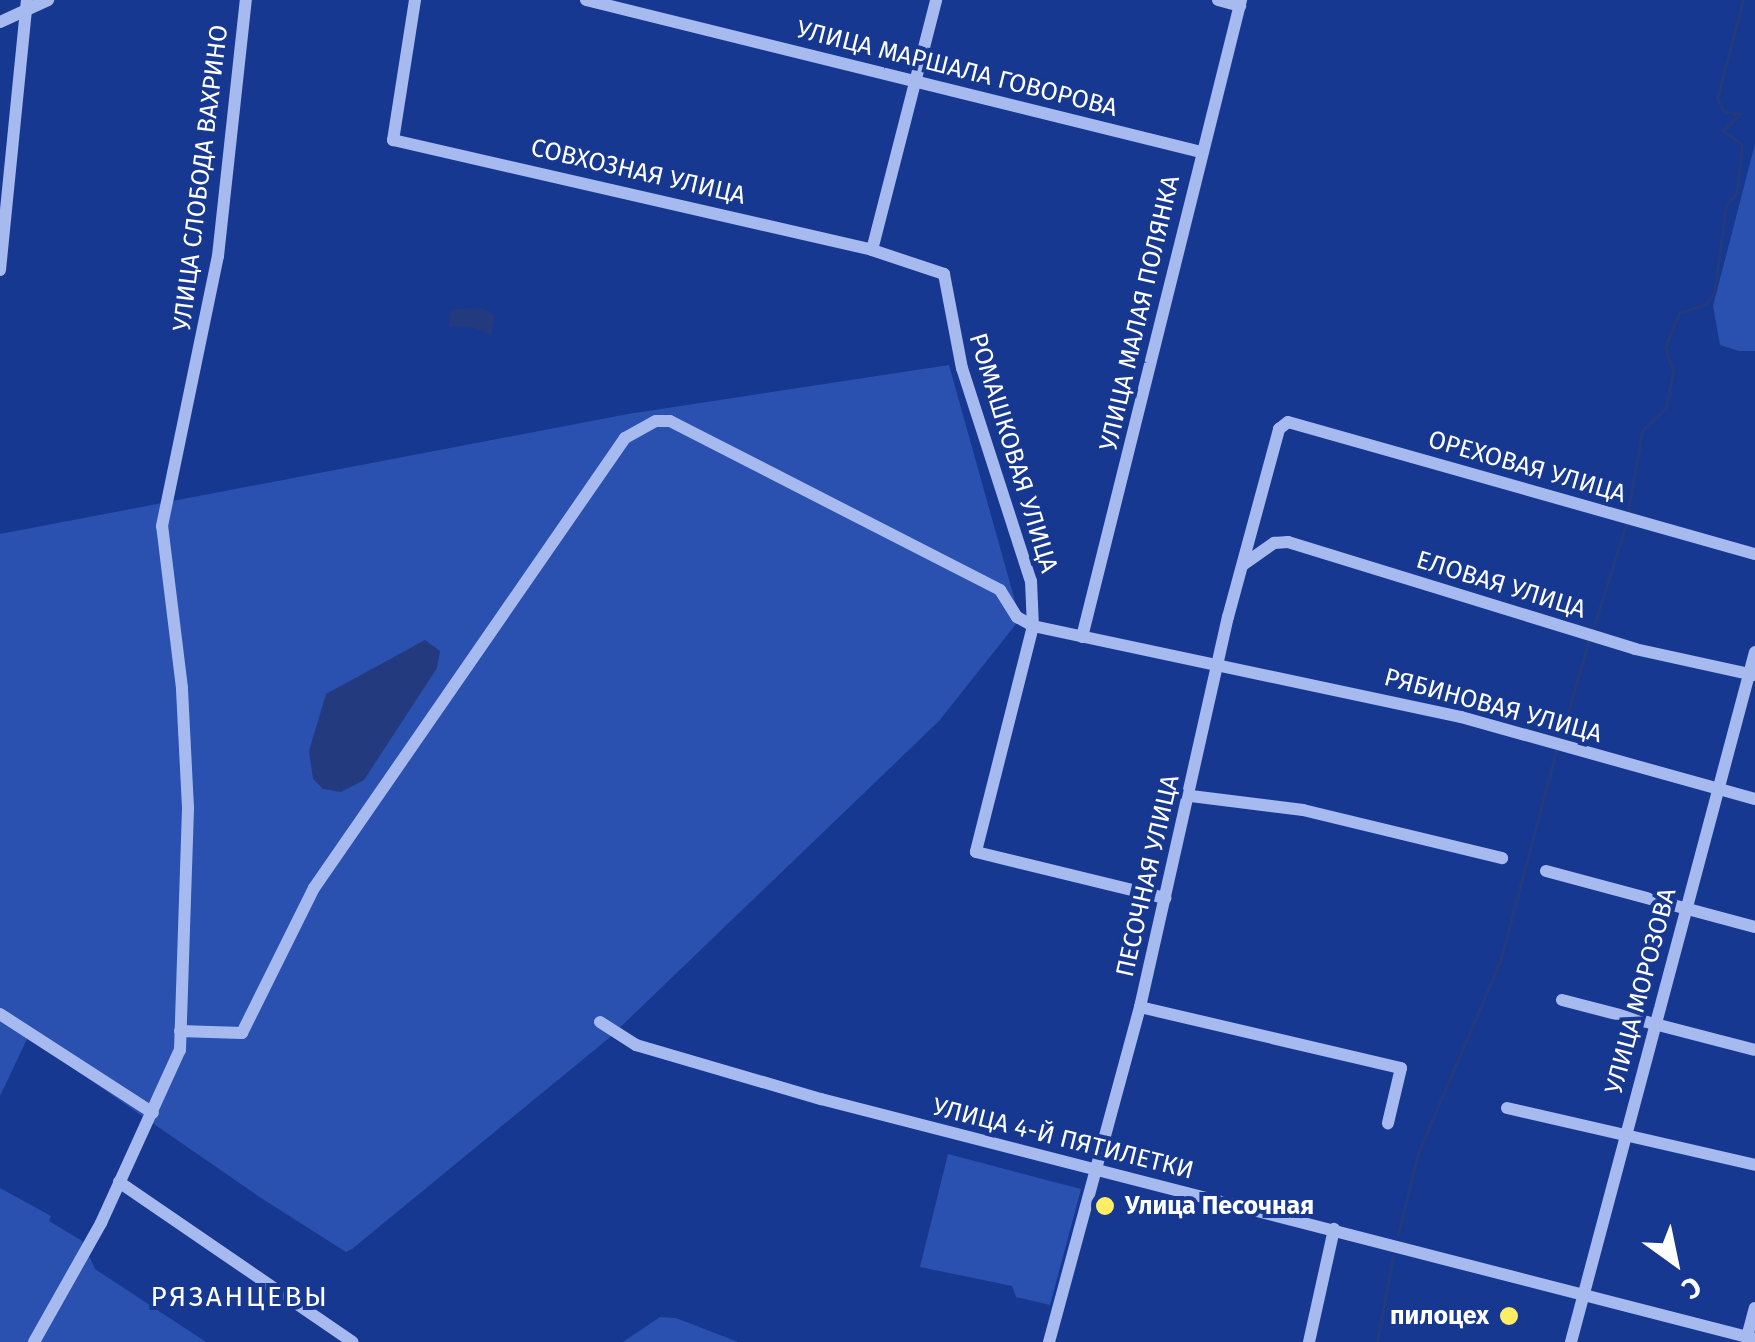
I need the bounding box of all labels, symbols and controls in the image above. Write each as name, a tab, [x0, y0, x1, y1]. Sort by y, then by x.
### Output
street label: УЛИЦА МАРШАЛА ГОВОРОВА	[794, 15, 1120, 123]
street label: УЛИЦА СЛОБОДА ВАХРИНО	[167, 23, 235, 333]
street label: СОВХОЗНАЯ УЛИЦА	[528, 133, 748, 211]
street label: УЛИЦА МАЛАЯ ПОЛЯНКА	[1094, 172, 1186, 454]
street label: РОМАШКОВАЯ УЛИЦА	[962, 330, 1064, 576]
street label: ОРЕХОВАЯ УЛИЦА	[1425, 424, 1629, 510]
street label: ЕЛОВАЯ УЛИЦА	[1413, 545, 1589, 625]
street label: РЯБИНОВАЯ УЛИЦА	[1381, 663, 1605, 749]
street label: ПЕСОЧНАЯ УЛИЦА	[1110, 772, 1186, 980]
street label: УЛИЦА МОРОЗОВА	[1599, 885, 1683, 1097]
street label: УЛИЦА 4-Й ПЯТИЛЕТКИ	[929, 1092, 1197, 1186]
place label: Улица Песочная	[1125, 1191, 1314, 1221]
marker: Улица Песочная	[1094, 1195, 1116, 1217]
north arrow	[1625, 1212, 1725, 1312]
text: С	[1676, 1269, 1707, 1306]
district label: РЯЗАНЦЕВЫ	[151, 1280, 329, 1314]
place label: пилоцех	[1390, 1301, 1489, 1331]
marker: пилоцех	[1498, 1305, 1520, 1327]

